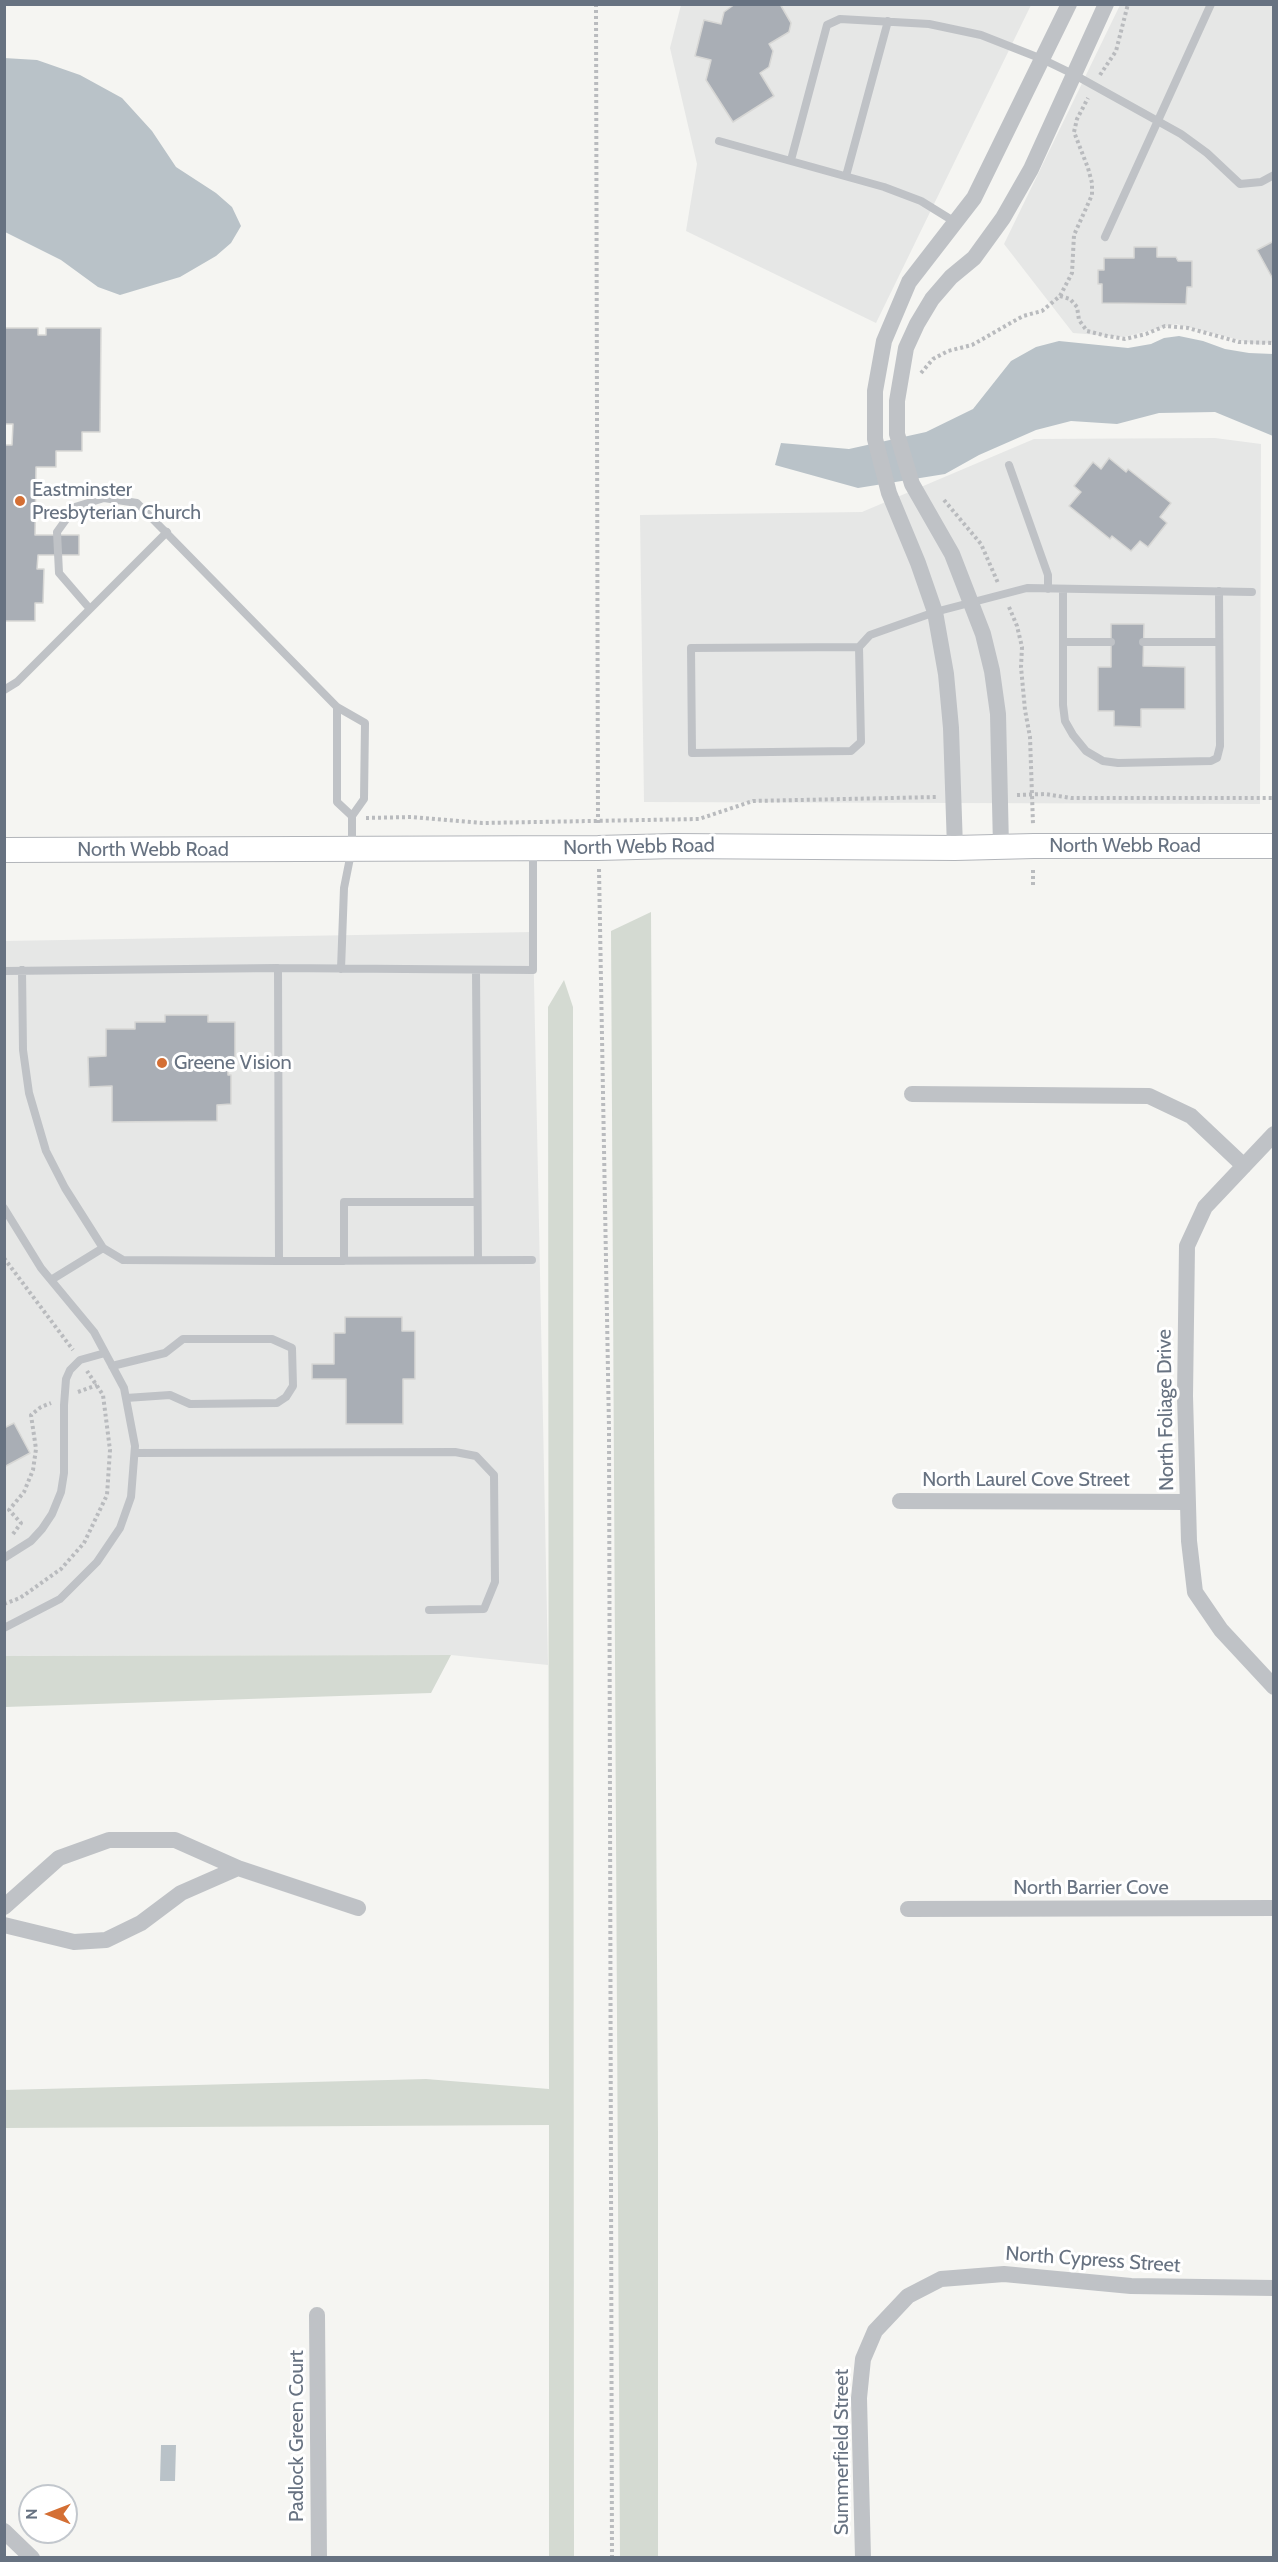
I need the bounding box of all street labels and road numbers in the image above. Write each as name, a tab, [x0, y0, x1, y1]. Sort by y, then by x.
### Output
street label: North Webb Road	[563, 834, 715, 860]
street label: North Webb Road	[1049, 834, 1201, 858]
street label: North Webb Road	[77, 838, 229, 862]
street label: North Foliage Drive	[1153, 1329, 1179, 1491]
street label: North Laurel Cove Street	[922, 1468, 1130, 1492]
street label: North Barrier Cove	[1013, 1876, 1169, 1900]
street label: North Cypress Street	[1005, 2242, 1181, 2278]
street label: Padlock Green Court	[285, 2350, 309, 2522]
street label: Summerfield Street	[830, 2369, 854, 2535]

